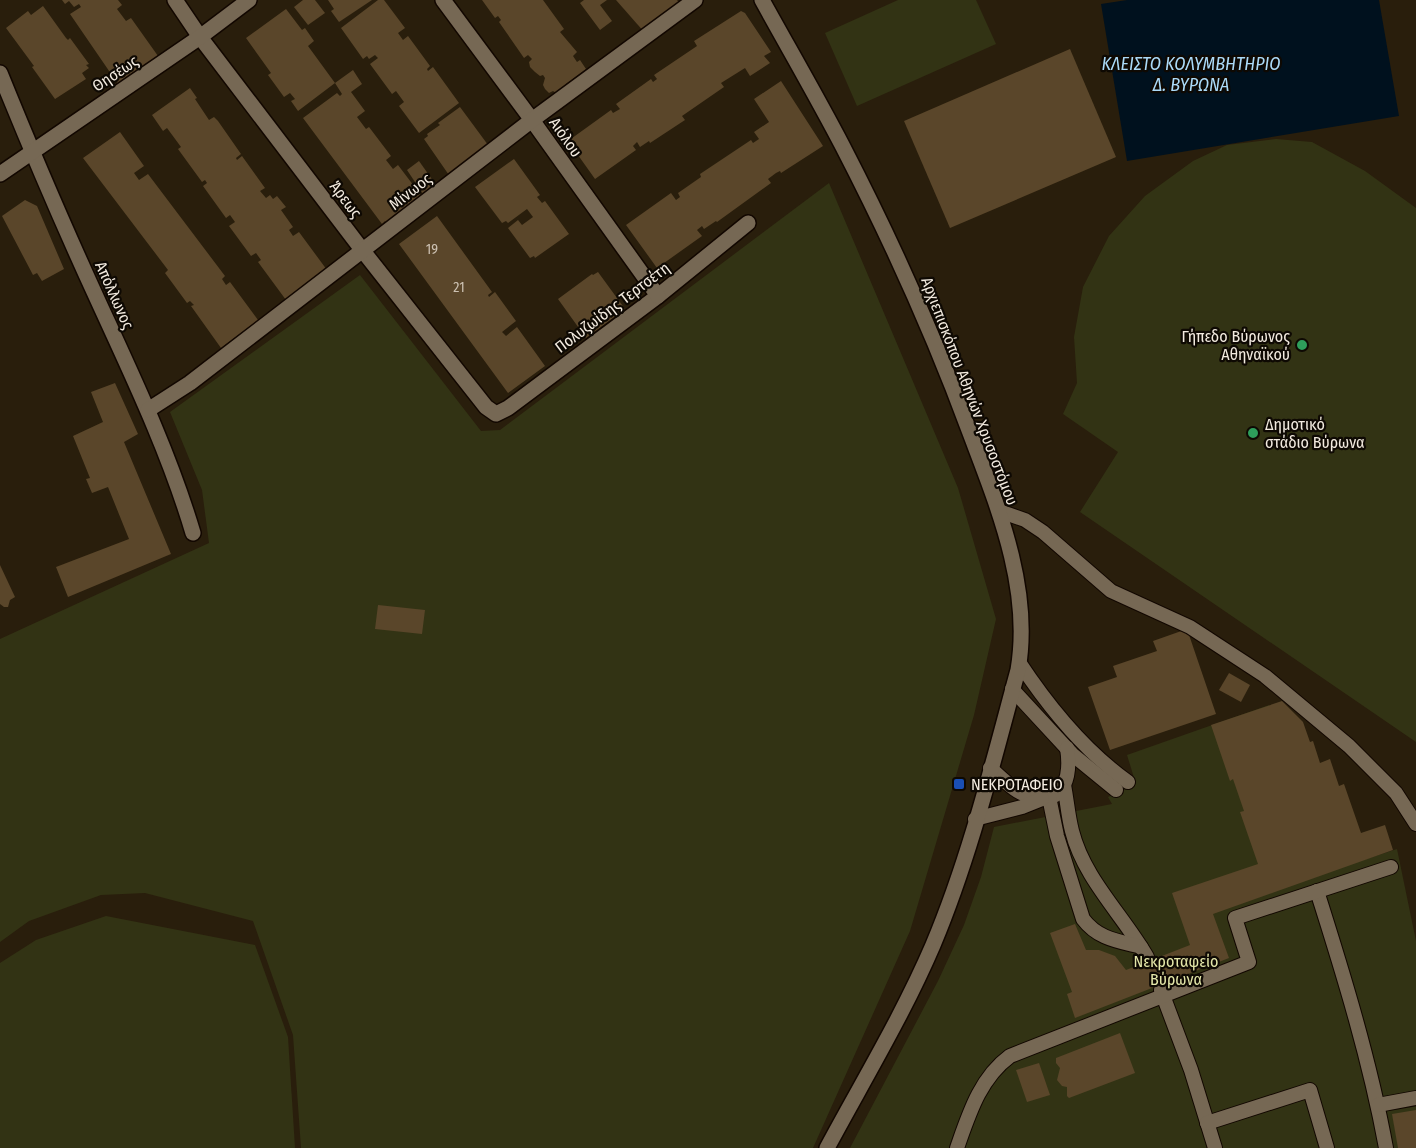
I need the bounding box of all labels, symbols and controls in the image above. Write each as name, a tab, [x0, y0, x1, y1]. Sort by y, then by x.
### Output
street label: Θησέως	[89, 51, 142, 96]
water label: ΚΛΕΙΣΤΟ ΚΟΛΥΜΒΗΤΗΡΙΟ Δ. ΒΥΡΩΝΑ	[1102, 53, 1280, 96]
street label: Αιόλου	[545, 114, 586, 161]
street label: Μίνωος	[385, 169, 436, 214]
street label: Άρεως	[325, 177, 366, 222]
house number: 19	[426, 241, 438, 258]
street label: Απόλλωνος	[91, 258, 138, 332]
street label: Πολυζωίδης Τερτσέτη	[551, 258, 673, 357]
street label: Αρχιεπισκόπου Αθηνών Χρυσοστόμου	[917, 274, 1022, 508]
house number: 21	[453, 279, 465, 296]
place label: Γήπεδο Βύρωνος Αθηναϊκού	[1182, 327, 1290, 364]
marker: Γήπεδο Βύρωνος Αθηναϊκού	[1295, 338, 1309, 352]
place label: Δημοτικό στάδιο Βύρωνα	[1265, 415, 1365, 452]
marker: Δημοτικό στάδιο Βύρωνα	[1246, 426, 1260, 440]
place label: ΝΕΚΡΟΤΑΦΕΙΟ	[971, 775, 1063, 794]
marker: ΝΕΚΡΟΤΑΦΕΙΟ	[952, 777, 966, 791]
park label: Νεκροταφείο Βύρωνα	[1134, 952, 1218, 989]

